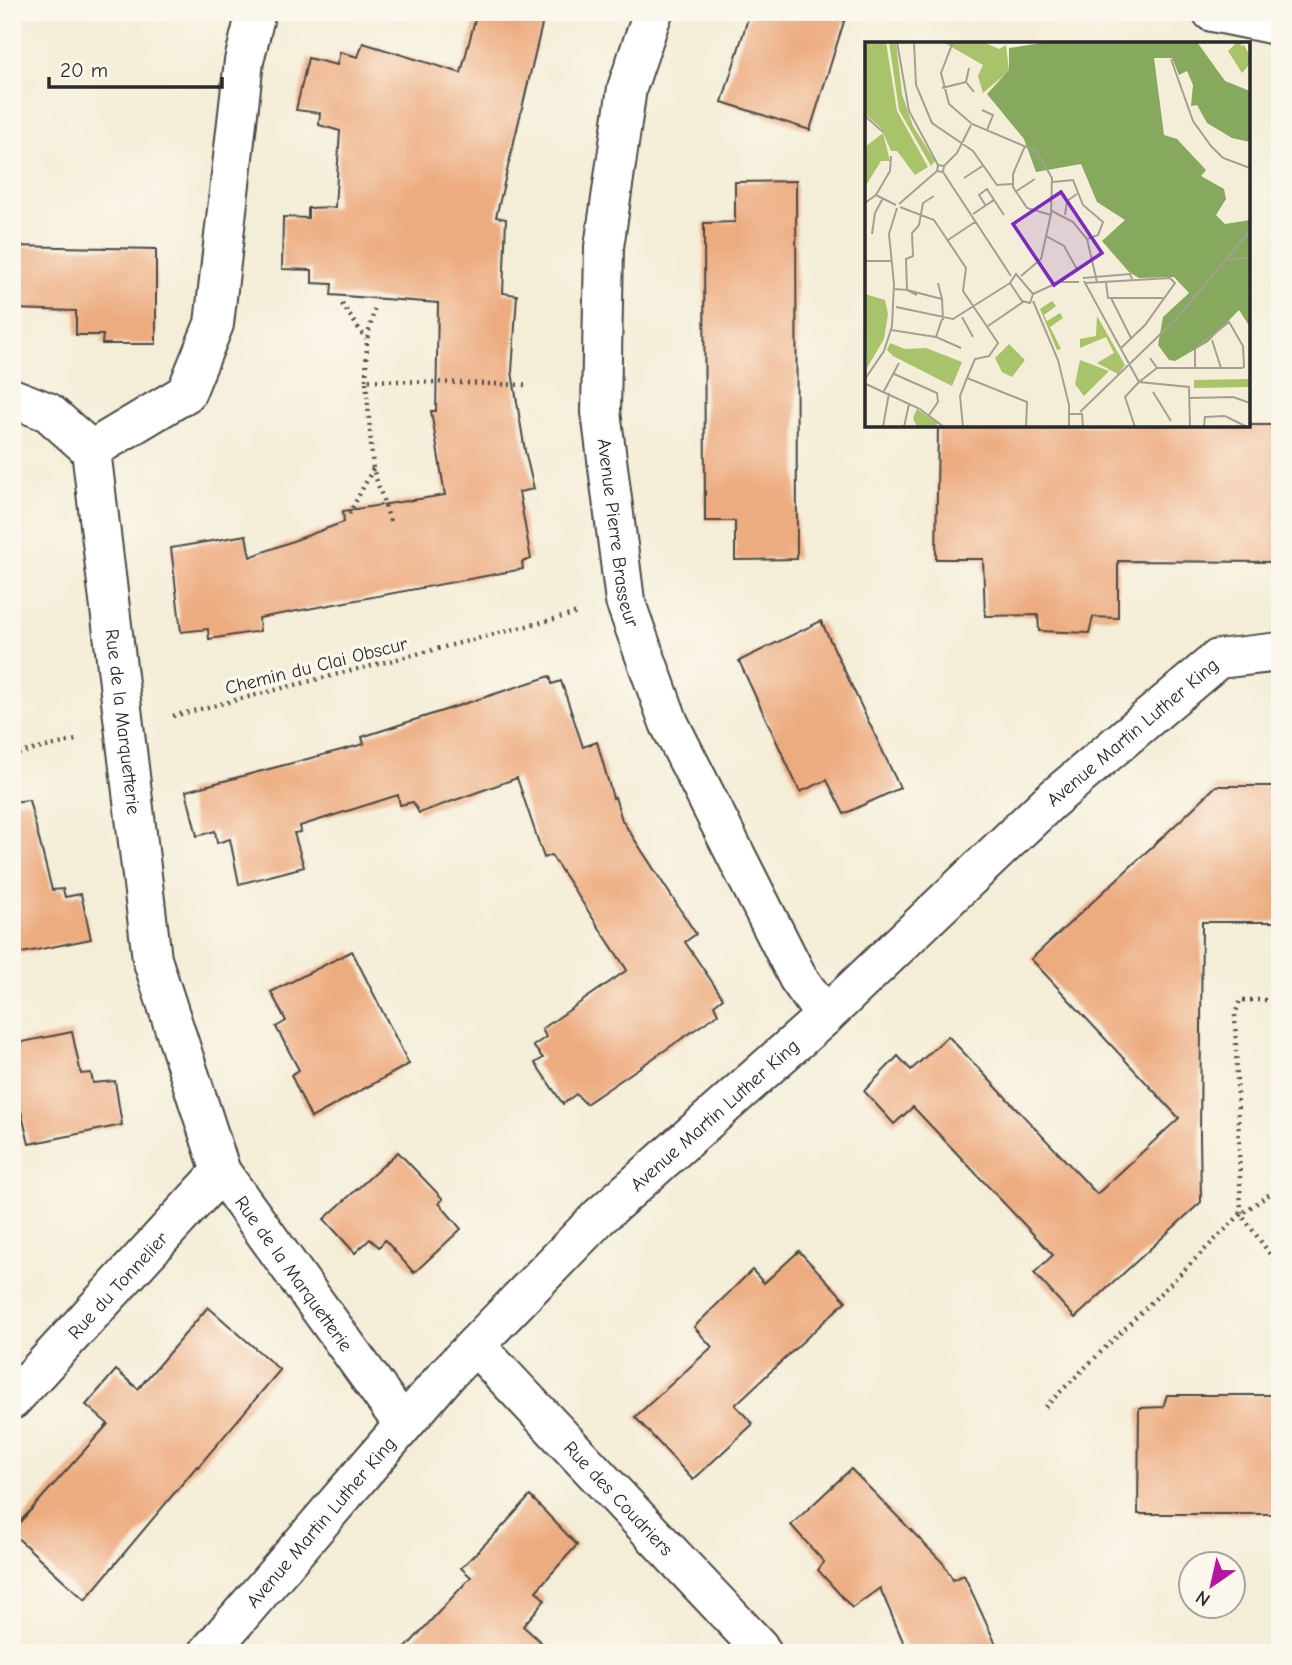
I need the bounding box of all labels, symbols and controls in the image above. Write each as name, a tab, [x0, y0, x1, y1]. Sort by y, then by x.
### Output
inset map	[865, 42, 1250, 427]
scale bar	[49, 46, 222, 90]
text: 20 m	[60, 58, 108, 82]
street label: Avenue Pierre Brasseur	[592, 437, 644, 631]
street label: Rue de la Marquetterie	[101, 628, 145, 816]
street label: Chemin du Clai Obscur	[223, 633, 410, 699]
street label: Avenue Martin Luther King	[1043, 654, 1223, 811]
street label: Avenue Martin Luther King	[626, 1035, 804, 1196]
street label: Rue de la Marquetterie	[230, 1192, 357, 1356]
street label: Rue du Tonnelier	[64, 1227, 173, 1344]
street label: Avenue Martin Luther King	[242, 1432, 401, 1612]
street label: Rue des Coudriers	[559, 1437, 677, 1561]
north arrow	[1176, 1550, 1246, 1620]
text: N	[1192, 1586, 1214, 1611]

